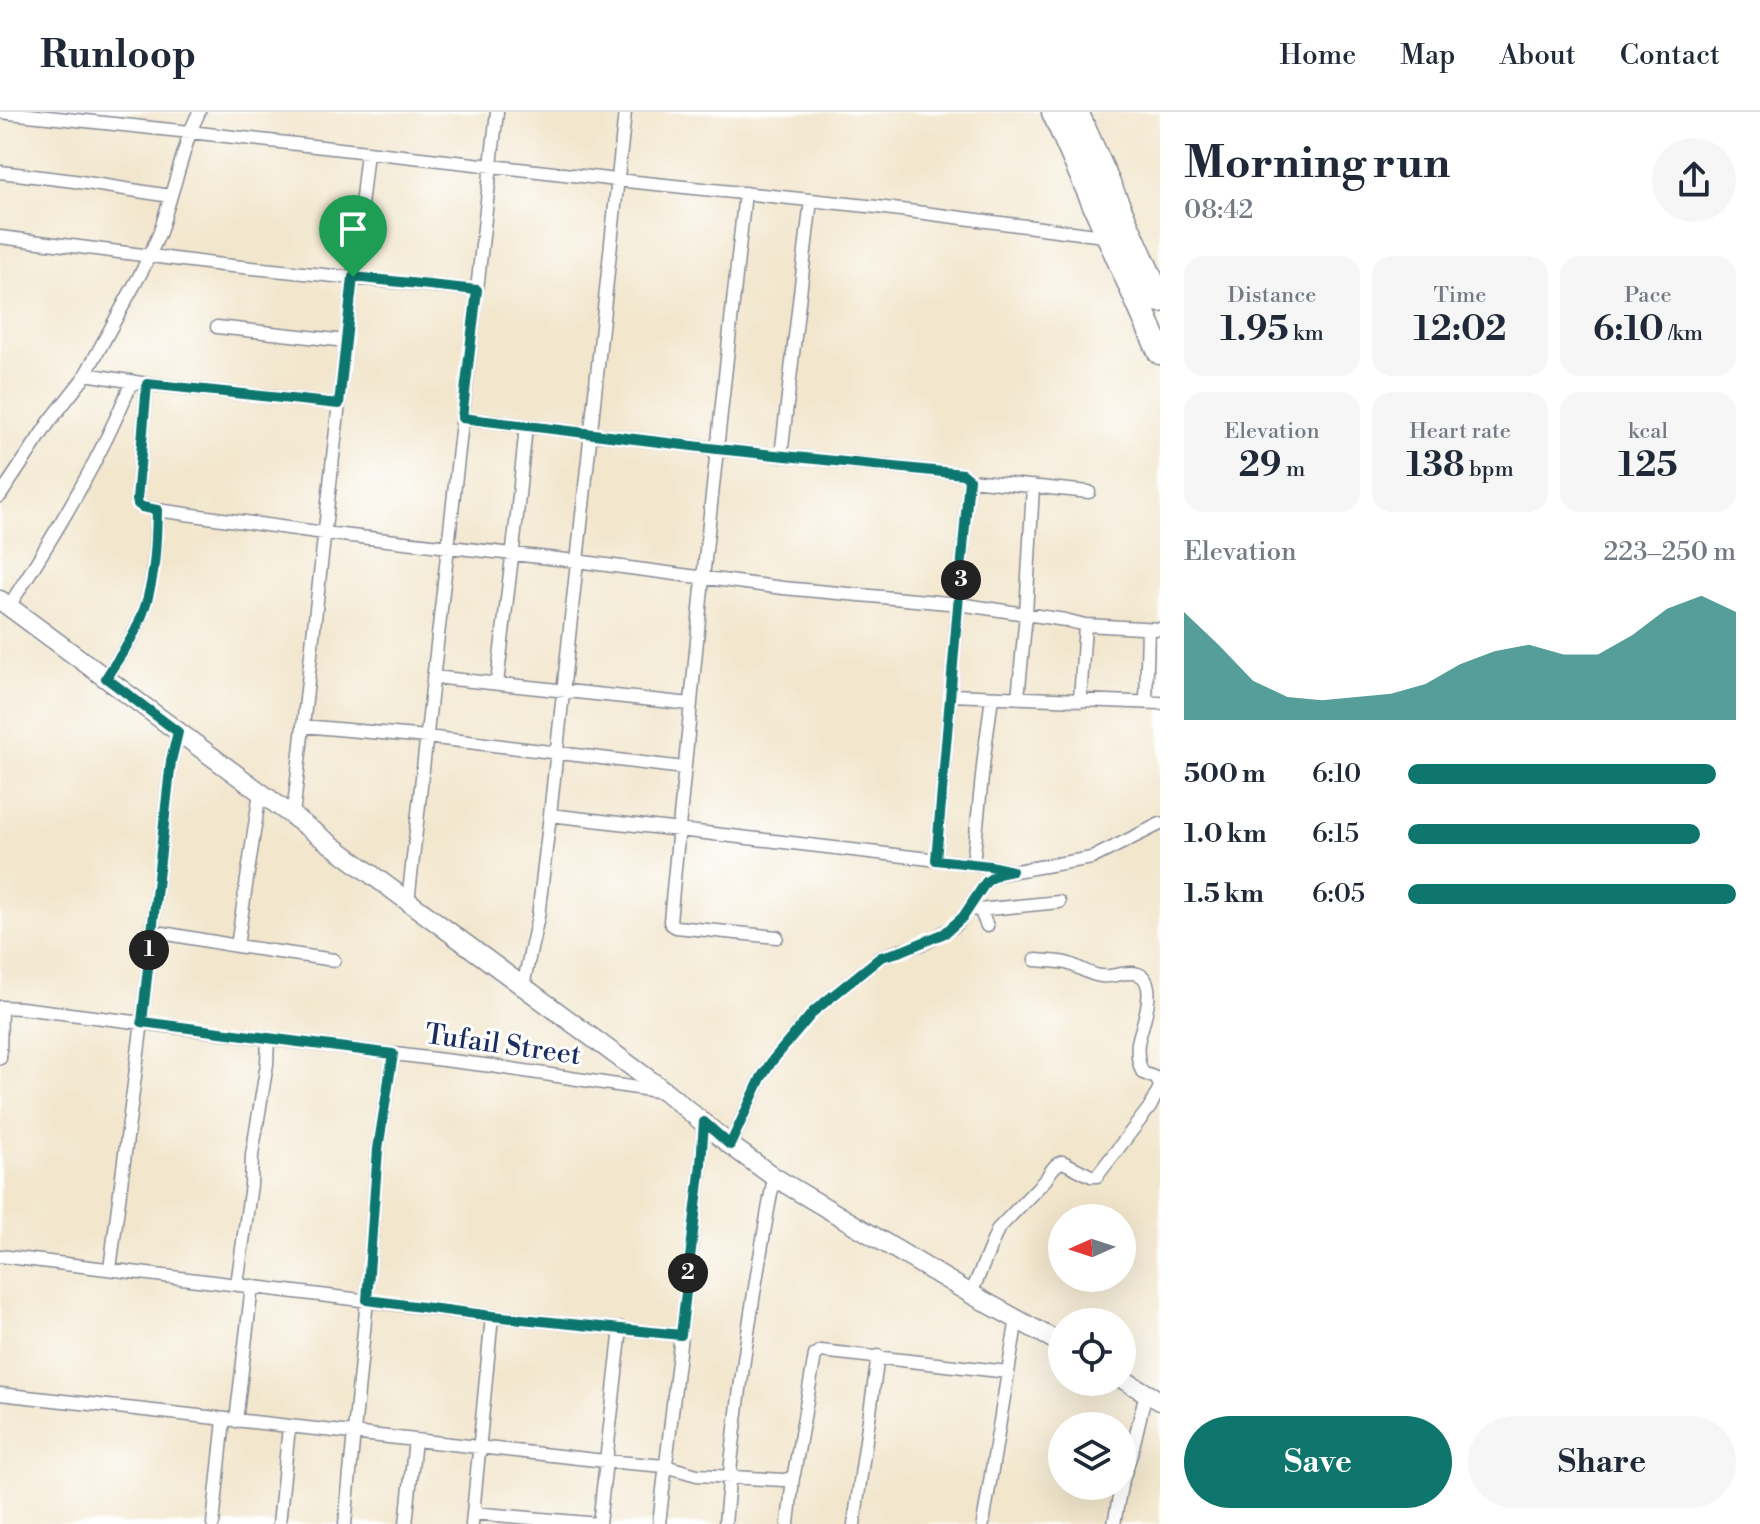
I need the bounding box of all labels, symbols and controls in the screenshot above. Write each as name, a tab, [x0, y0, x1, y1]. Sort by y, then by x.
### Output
text: Runloop	[40, 32, 196, 79]
text: Home	[1280, 38, 1356, 73]
text: Map	[1400, 38, 1455, 73]
text: About	[1499, 38, 1576, 73]
text: Contact	[1620, 38, 1720, 73]
text: Morning run	[1184, 136, 1450, 191]
button: share	[1652, 138, 1736, 222]
text: 08:42	[1184, 194, 1253, 226]
pin	[319, 195, 387, 277]
icon: arrive	[331, 207, 375, 251]
text: Distance	[1228, 282, 1316, 309]
text: Time	[1434, 282, 1486, 309]
text: Pace	[1624, 282, 1672, 309]
text: 1.95	[1220, 309, 1289, 351]
text: 12:02	[1413, 309, 1507, 351]
text: 6:10	[1593, 309, 1664, 351]
text: km	[1289, 320, 1324, 347]
text: /km	[1664, 320, 1703, 347]
text: Elevation	[1224, 418, 1320, 445]
text: Heart rate	[1409, 418, 1511, 445]
text: kcal	[1628, 418, 1668, 445]
text: 29	[1239, 445, 1281, 487]
text: 138	[1406, 445, 1465, 487]
text: 125	[1618, 445, 1678, 487]
text: m	[1281, 456, 1305, 483]
text: bpm	[1465, 456, 1514, 483]
text: Elevation	[1184, 536, 1297, 568]
text: 223–250 m	[1604, 536, 1736, 568]
pin: 3	[941, 560, 981, 600]
text: 3	[954, 566, 968, 593]
text: 500 m	[1184, 758, 1266, 790]
text: 6:10	[1312, 758, 1361, 790]
text: 1.0 km	[1184, 818, 1267, 850]
text: 6:15	[1312, 818, 1359, 850]
text: 1.5 km	[1184, 878, 1264, 910]
text: 6:05	[1312, 878, 1365, 910]
pin: 1	[129, 930, 169, 970]
text: 1	[144, 936, 154, 963]
street label: Tufail Street	[423, 1017, 583, 1073]
north arrow	[1048, 1204, 1136, 1292]
map controls	[1048, 1204, 1136, 1500]
pin: 2	[668, 1253, 708, 1293]
text: 2	[681, 1259, 695, 1286]
button: locate	[1048, 1308, 1136, 1396]
button: layers	[1048, 1412, 1136, 1500]
button: Save	[1184, 1416, 1452, 1508]
button: Share	[1468, 1416, 1736, 1508]

